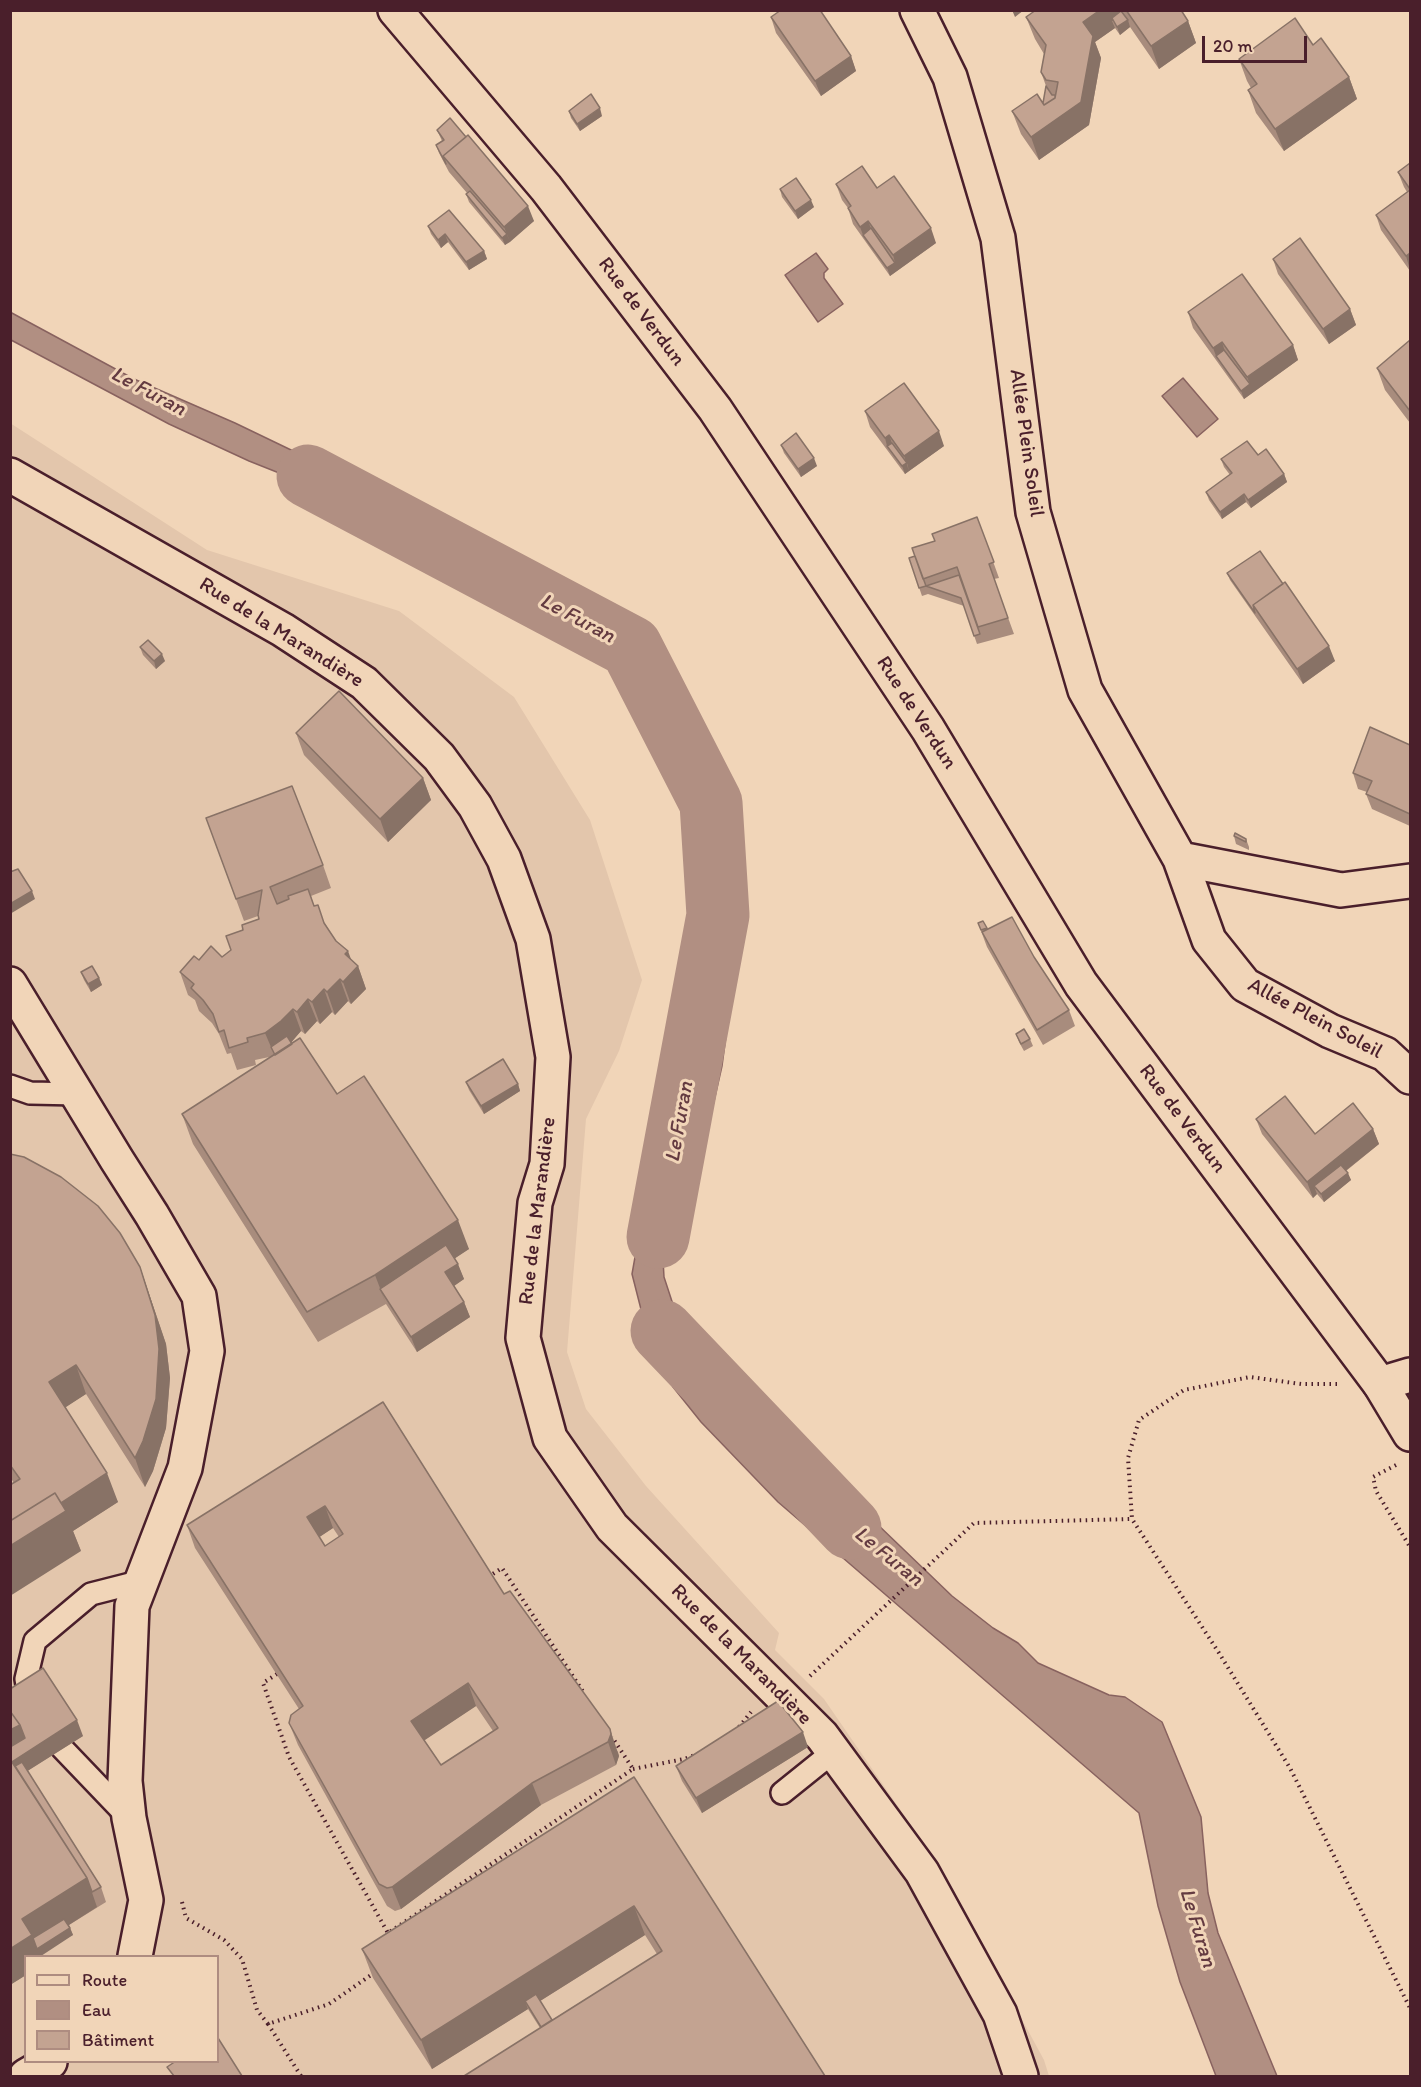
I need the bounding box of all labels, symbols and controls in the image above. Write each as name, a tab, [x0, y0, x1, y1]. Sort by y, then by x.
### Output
scale bar	[1205, 24, 1310, 62]
text: 20 m	[1213, 35, 1253, 57]
street label: Rue de Verdun	[592, 253, 690, 371]
water label: Le Furan	[106, 361, 190, 423]
street label: Allée Plein Soleil	[1003, 367, 1049, 519]
street label: Rue de la Marandière	[194, 572, 368, 694]
water label: Le Furan	[535, 588, 619, 650]
street label: Rue de Verdun	[870, 652, 962, 774]
street label: Allée Plein Soleil	[1243, 973, 1387, 1065]
street label: Rue de Verdun	[1133, 1060, 1231, 1178]
water label: Le Furan	[660, 1080, 700, 1164]
street label: Rue de la Marandière	[514, 1116, 562, 1306]
water label: Le Furan	[848, 1521, 928, 1593]
street label: Rue de la Marandière	[665, 1579, 817, 1731]
water label: Le Furan	[1173, 1885, 1221, 1971]
legend	[24, 1955, 219, 2063]
text: Route	[82, 1969, 127, 1991]
text: Eau	[82, 1999, 111, 2021]
text: Bâtiment	[82, 2029, 154, 2051]

